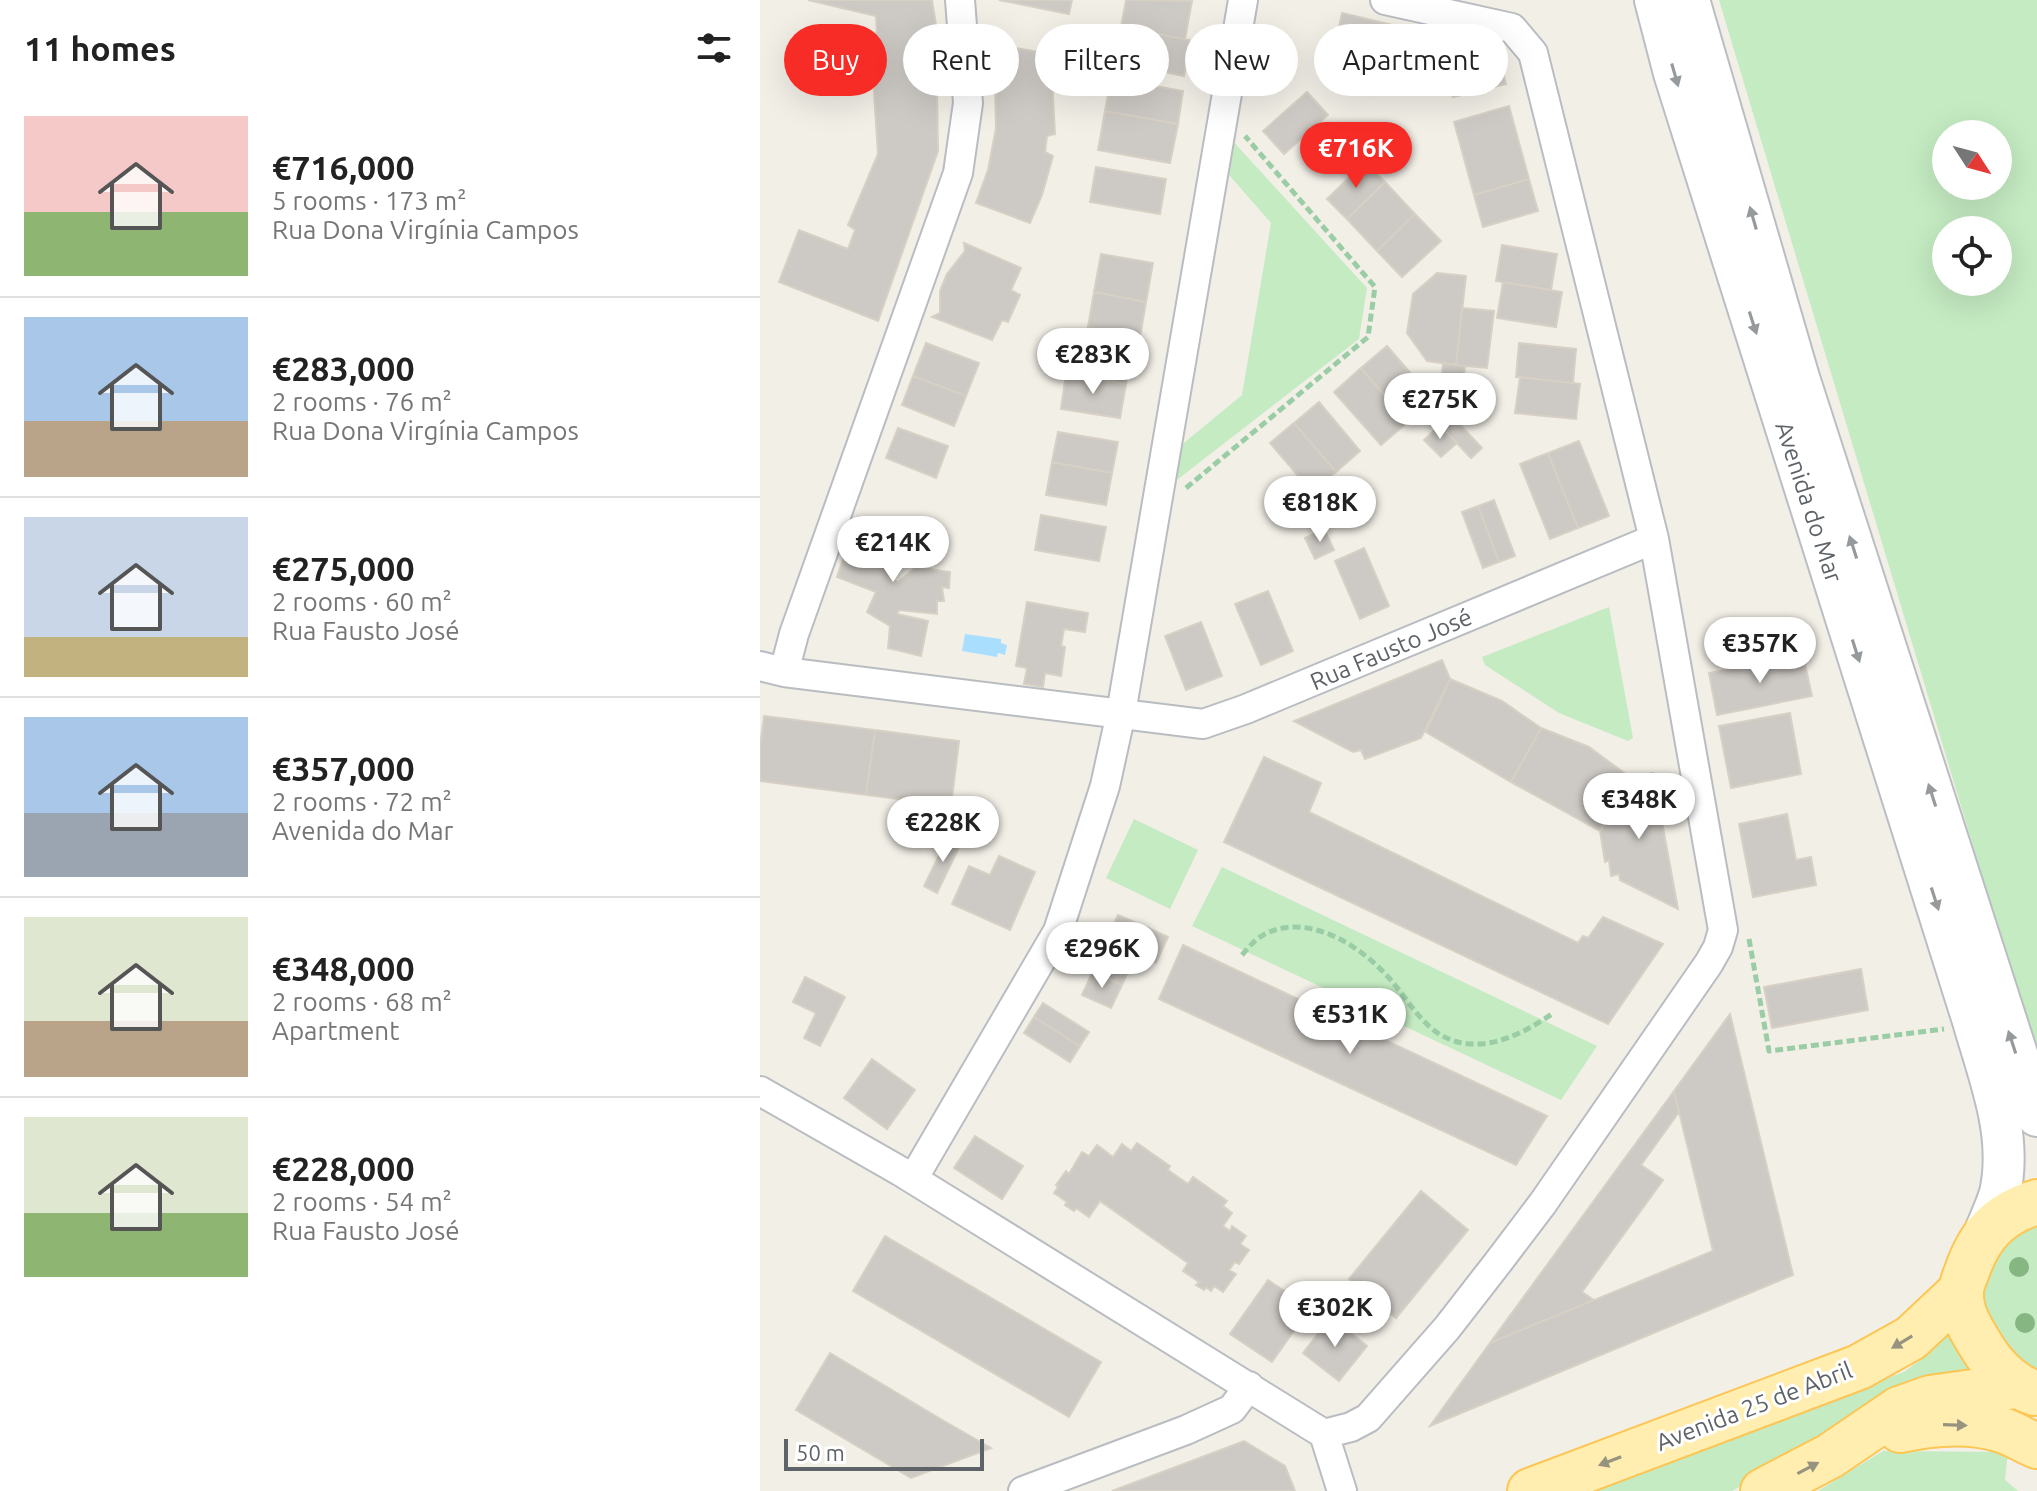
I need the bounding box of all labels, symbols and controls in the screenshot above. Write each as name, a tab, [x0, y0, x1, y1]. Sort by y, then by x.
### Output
chip: Buy	[784, 24, 887, 96]
chip: Rent	[903, 24, 1019, 96]
chip: Filters	[1035, 24, 1169, 96]
chip: New	[1185, 24, 1298, 96]
chip: Apartment	[1314, 24, 1508, 96]
icon: filters	[692, 26, 736, 70]
text: 11 homes	[24, 29, 176, 67]
one-way arrow	[1669, 64, 1682, 88]
north arrow	[1932, 120, 2012, 200]
map controls	[1932, 120, 2012, 296]
pin: €716K	[1300, 122, 1412, 190]
text: €716K	[1318, 133, 1394, 162]
icon: home	[88, 148, 184, 244]
text: €716,000	[272, 148, 415, 186]
text: 5 rooms · 173 m²	[272, 186, 467, 215]
one-way arrow	[1746, 206, 1759, 230]
text: Rua Dona Virgínia Campos	[272, 215, 579, 244]
button: locate	[1932, 216, 2012, 296]
one-way arrow	[1747, 312, 1760, 336]
pin: €283K	[1037, 328, 1149, 396]
text: €283K	[1055, 339, 1131, 368]
icon: home	[88, 349, 184, 445]
text: €283,000	[272, 349, 415, 387]
pin: €275K	[1384, 373, 1496, 441]
text: €275K	[1402, 384, 1478, 413]
text: 2 rooms · 76 m²	[272, 387, 452, 416]
text: Rua Dona Virgínia Campos	[272, 416, 579, 445]
street label: Avenida do Mar	[1770, 418, 1848, 586]
pin: €818K	[1264, 476, 1376, 544]
text: €818K	[1282, 487, 1358, 516]
pin: €214K	[837, 516, 949, 584]
text: €214K	[855, 527, 931, 556]
one-way arrow	[1847, 535, 1859, 559]
icon: home	[88, 549, 184, 645]
text: €275,000	[272, 549, 415, 587]
text: 2 rooms · 60 m²	[272, 587, 452, 616]
street label: Rua Fausto José	[1306, 603, 1476, 695]
text: Rua Fausto José	[272, 616, 460, 645]
pin: €357K	[1704, 617, 1816, 685]
text: €357K	[1722, 628, 1798, 657]
one-way arrow	[1851, 640, 1863, 664]
icon: home	[88, 749, 184, 845]
text: €357,000	[272, 749, 415, 787]
pin: €348K	[1583, 773, 1695, 841]
one-way arrow	[1926, 782, 1938, 806]
text: €348K	[1601, 784, 1677, 813]
text: 2 rooms · 72 m²	[272, 787, 452, 816]
pin: €228K	[887, 796, 999, 864]
text: €228K	[905, 807, 981, 836]
text: Avenida do Mar	[272, 816, 453, 845]
one-way arrow	[1929, 888, 1941, 912]
pin: €296K	[1046, 922, 1158, 990]
text: €296K	[1064, 933, 1140, 962]
icon: home	[88, 949, 184, 1045]
text: €348,000	[272, 949, 415, 987]
text: 2 rooms · 68 m²	[272, 987, 452, 1016]
pin: €531K	[1294, 988, 1406, 1056]
text: €531K	[1312, 999, 1388, 1028]
text: Apartment	[272, 1016, 399, 1045]
one-way arrow	[2005, 1030, 2017, 1054]
icon: home	[88, 1149, 184, 1245]
text: €228,000	[272, 1149, 415, 1187]
text: 2 rooms · 54 m²	[272, 1187, 452, 1216]
text: Rua Fausto José	[272, 1216, 460, 1245]
pin: €302K	[1279, 1281, 1391, 1349]
text: €302K	[1297, 1292, 1373, 1321]
one-way arrow	[1891, 1335, 1913, 1349]
street label: Avenida 25 de Abril	[1652, 1356, 1856, 1456]
one-way arrow	[1943, 1419, 1968, 1431]
scale bar	[784, 1435, 984, 1471]
text: 50 m	[796, 1440, 845, 1465]
one-way arrow	[1598, 1455, 1622, 1468]
one-way arrow	[1796, 1461, 1819, 1474]

